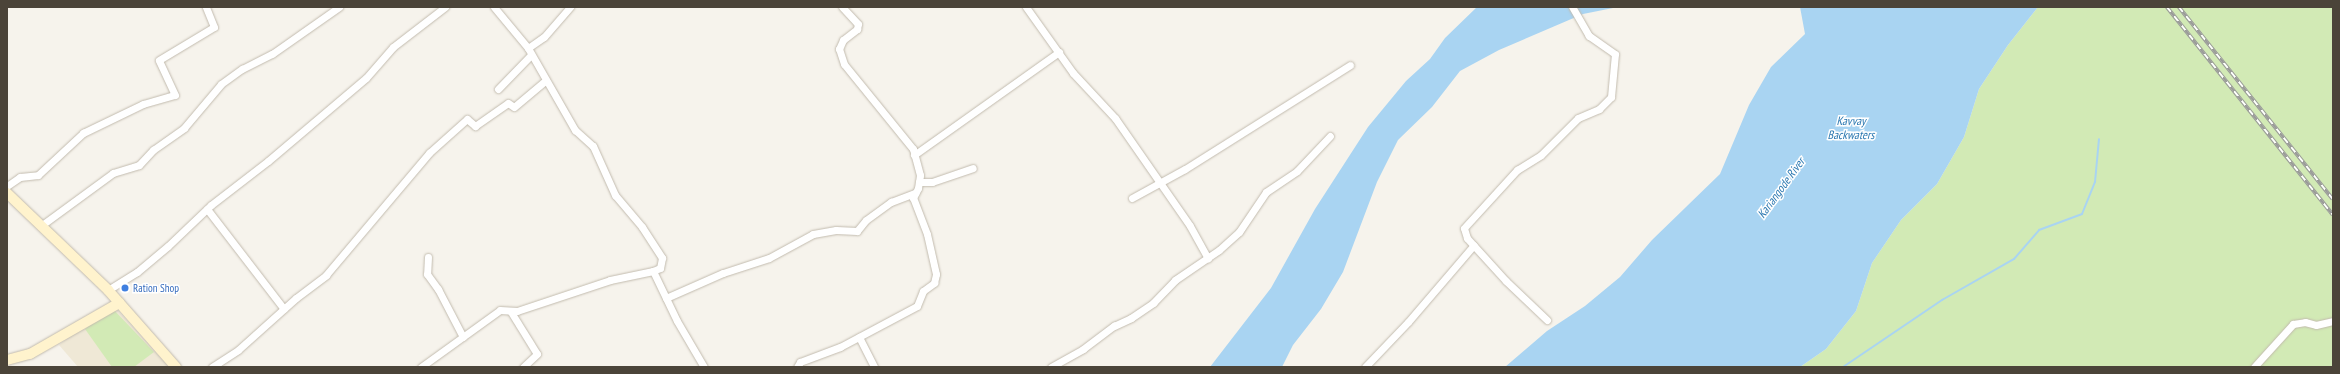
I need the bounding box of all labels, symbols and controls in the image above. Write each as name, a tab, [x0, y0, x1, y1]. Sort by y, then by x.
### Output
water label: Kavvay Backwaters	[1828, 114, 1874, 142]
water label: Kariangode River	[1754, 155, 1808, 221]
place label: Ration Shop	[133, 281, 179, 295]
marker: Ration Shop	[120, 283, 130, 293]

